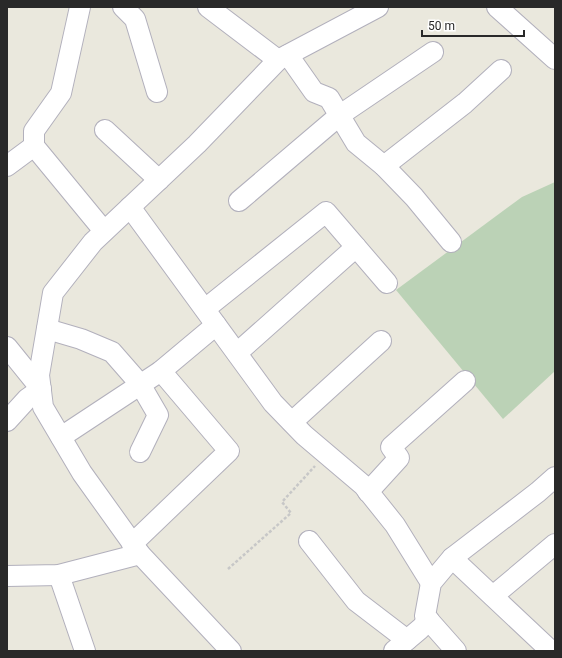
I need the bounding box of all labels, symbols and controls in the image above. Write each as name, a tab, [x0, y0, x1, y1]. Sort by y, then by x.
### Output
scale bar	[422, 12, 524, 38]
text: 50 m	[428, 19, 455, 33]

